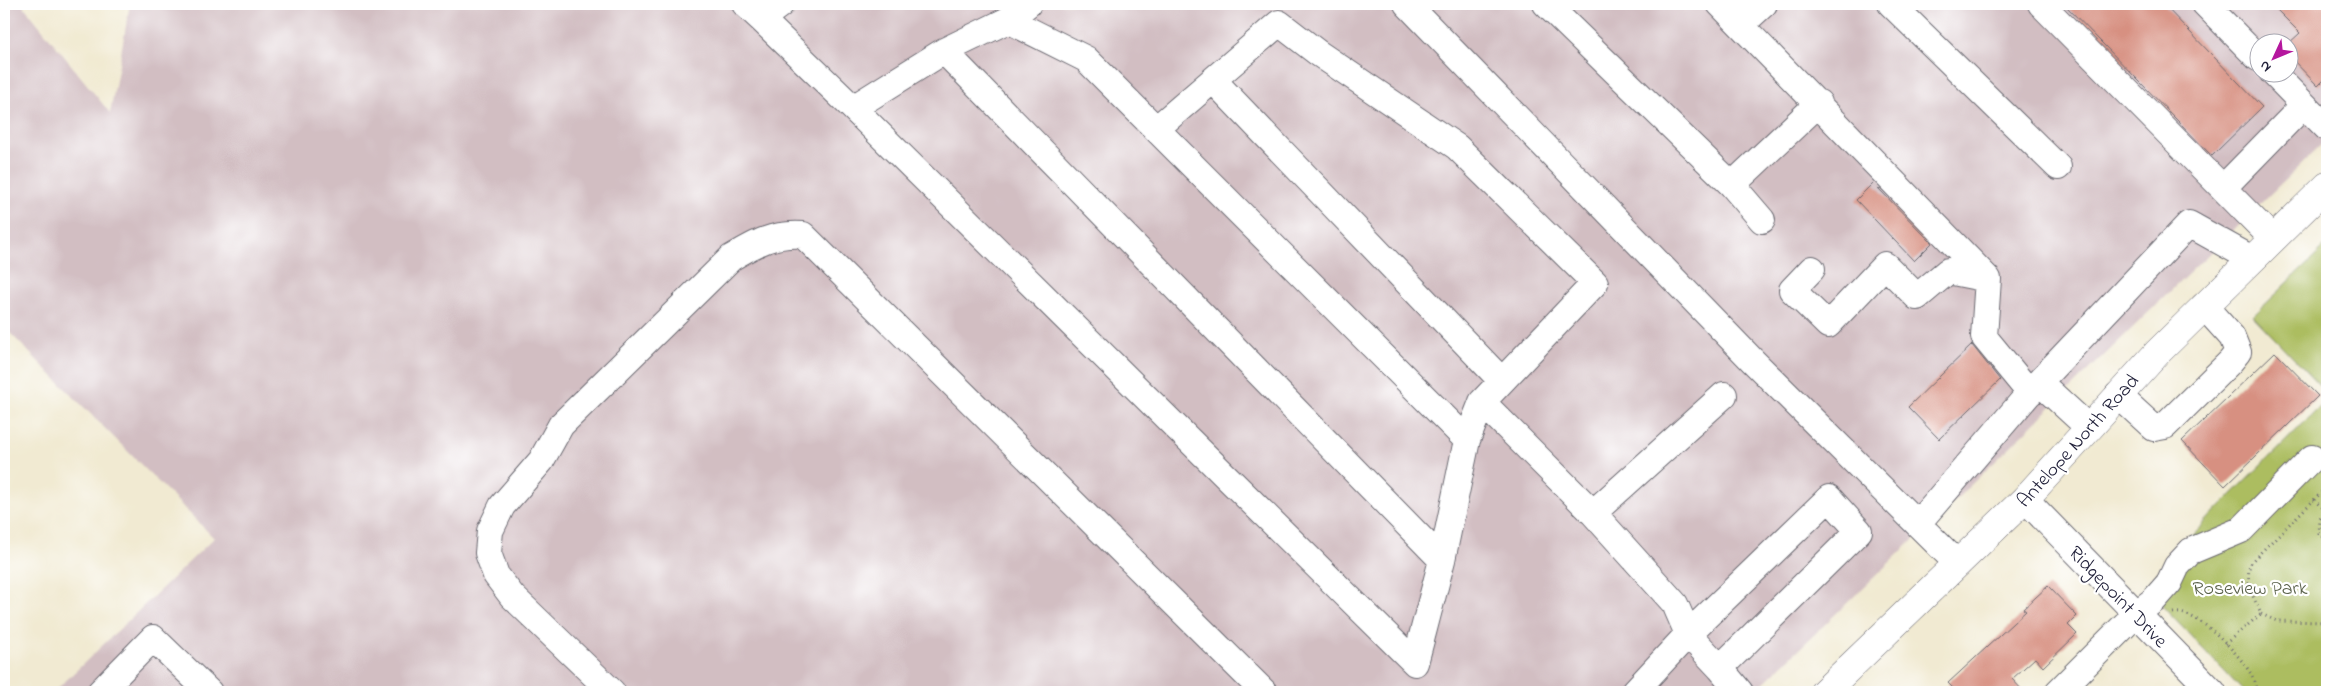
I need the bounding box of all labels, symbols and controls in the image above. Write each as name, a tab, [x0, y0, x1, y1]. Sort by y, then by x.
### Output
north arrow	[2248, 32, 2298, 82]
text: N	[2255, 55, 2277, 77]
street label: Antelope North Road	[2011, 368, 2147, 515]
street label: Ridgepoint Drive	[2060, 540, 2174, 656]
park label: Roseview Park	[2192, 575, 2308, 604]

